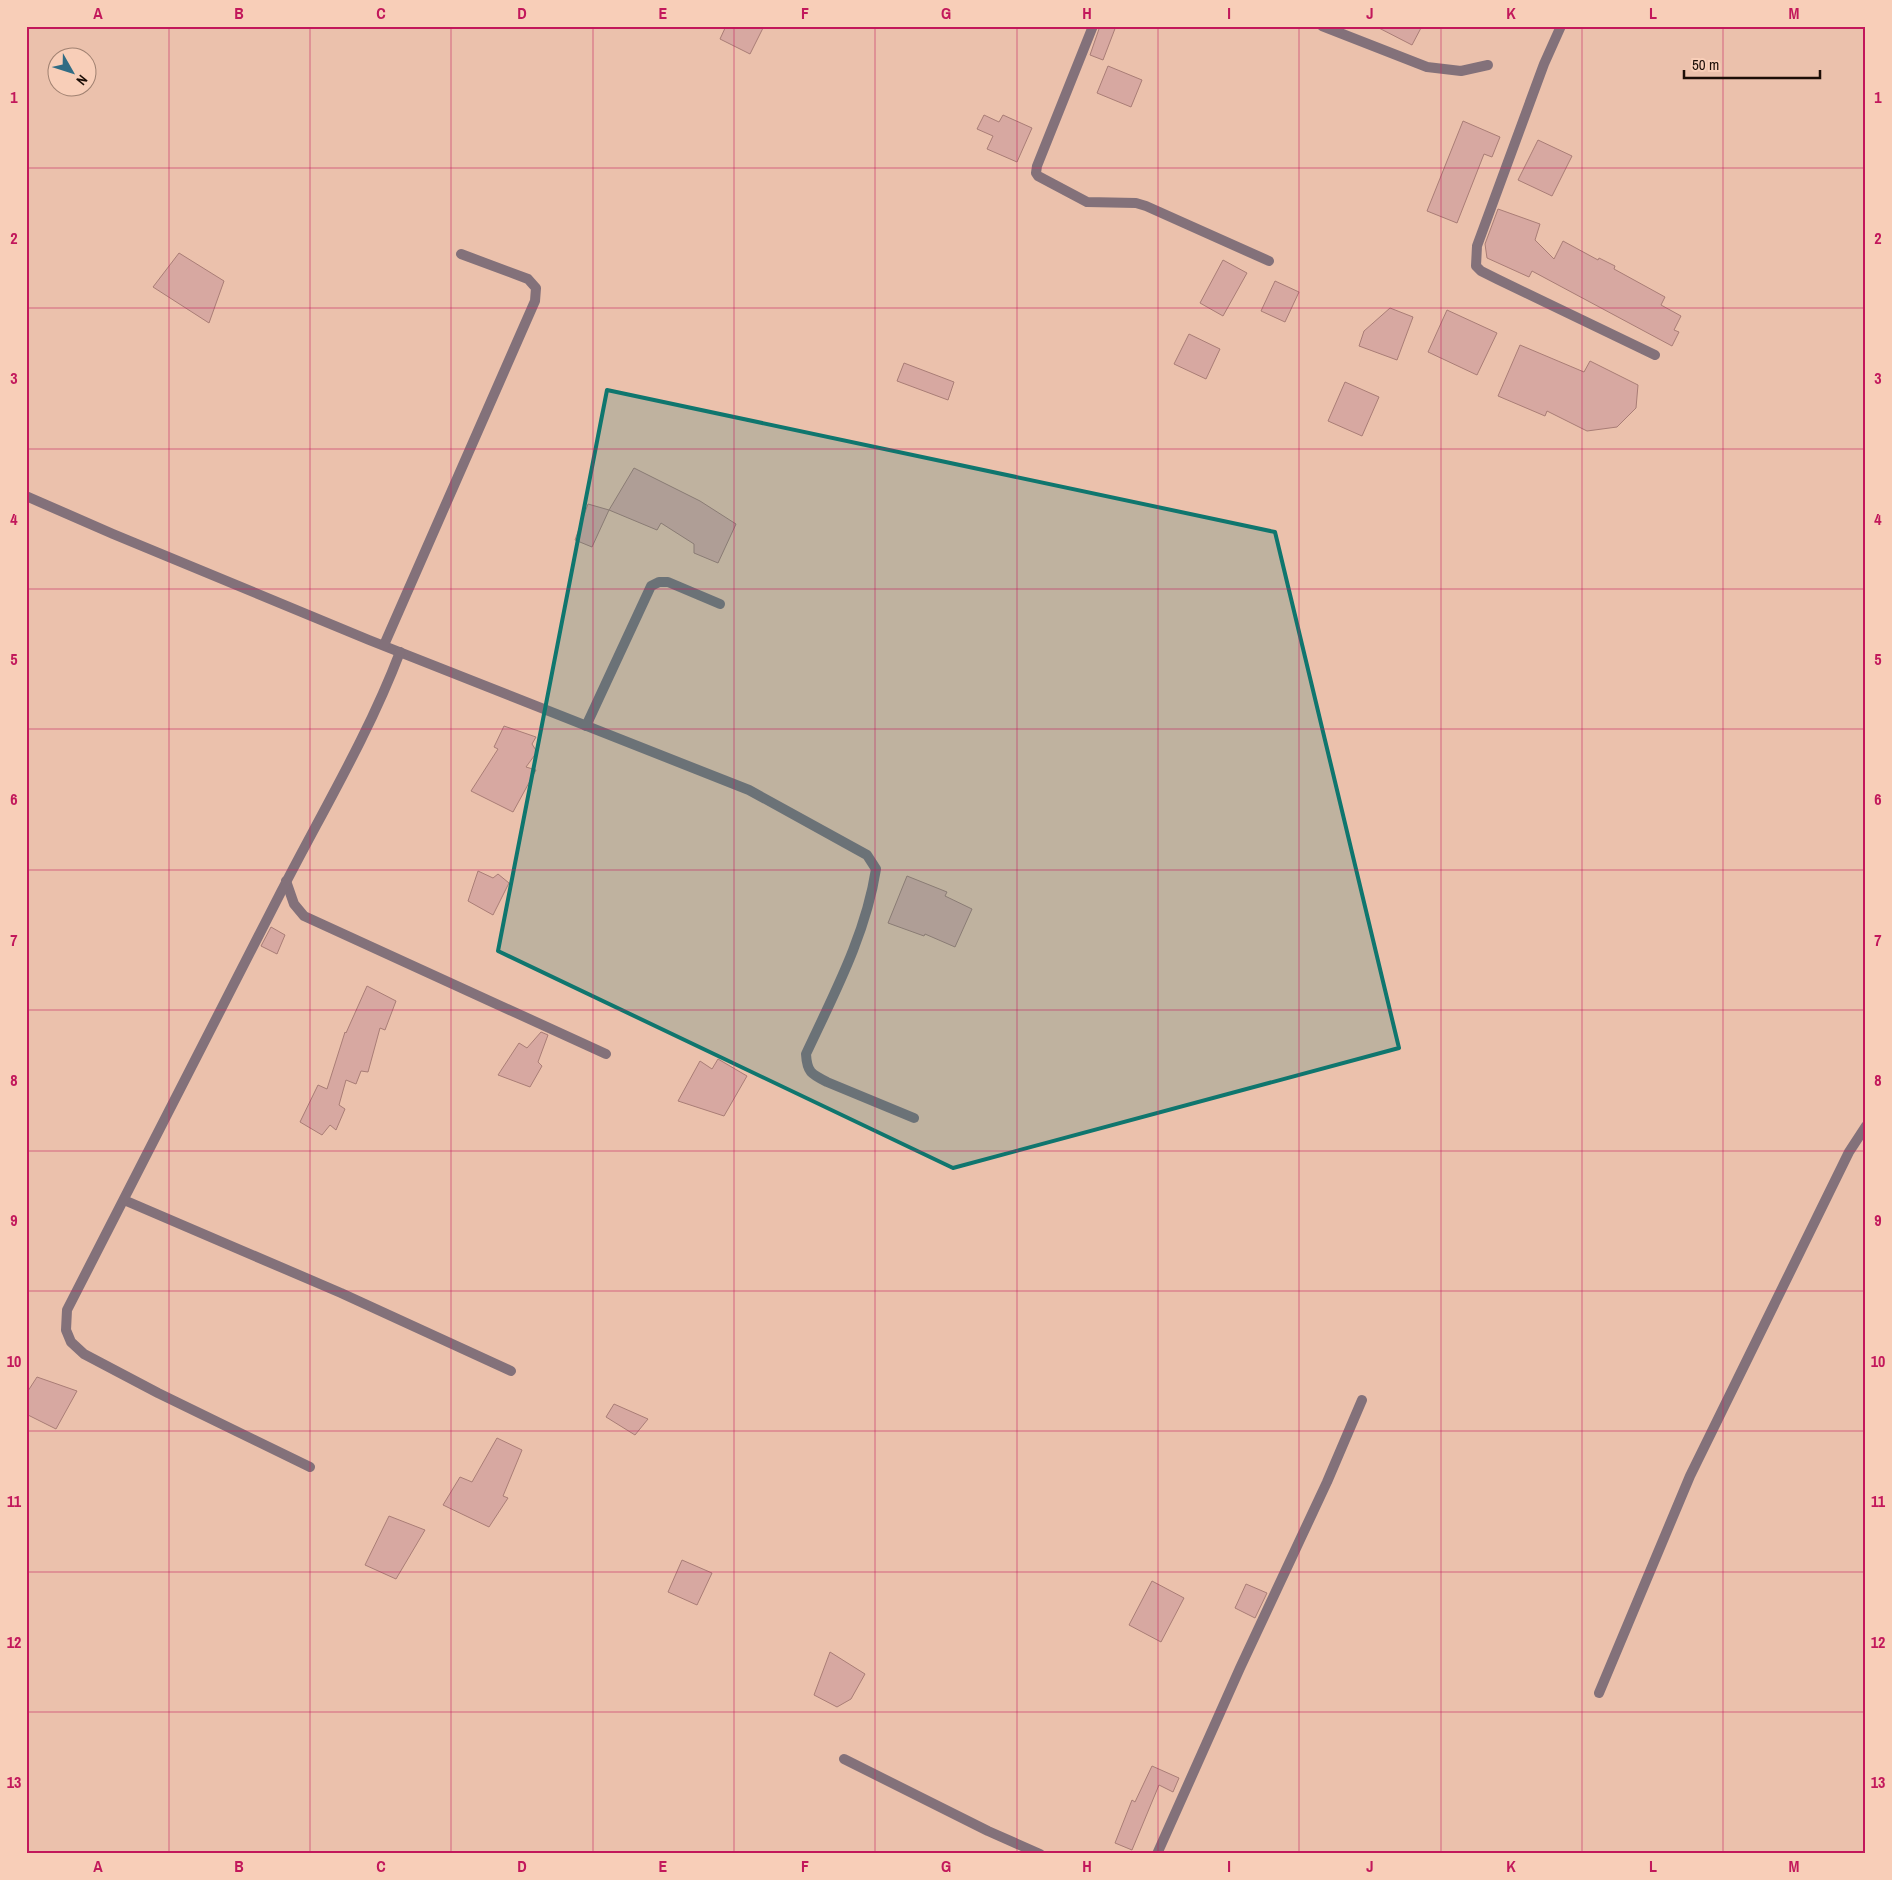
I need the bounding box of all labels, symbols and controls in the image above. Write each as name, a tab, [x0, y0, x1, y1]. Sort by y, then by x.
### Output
text: A	[93, 2, 103, 24]
text: B	[234, 2, 244, 24]
text: C	[376, 2, 386, 24]
text: D	[517, 2, 527, 24]
text: E	[659, 2, 668, 24]
text: F	[801, 2, 809, 24]
text: G	[941, 2, 951, 24]
text: H	[1082, 2, 1092, 24]
text: I	[1227, 2, 1231, 24]
text: J	[1366, 2, 1374, 24]
text: K	[1506, 2, 1516, 24]
text: L	[1649, 2, 1657, 24]
text: M	[1789, 2, 1800, 24]
north arrow	[48, 48, 98, 98]
scale bar	[1684, 48, 1821, 80]
text: 50 m	[1692, 54, 1719, 75]
text: N	[72, 71, 92, 89]
text: 1	[10, 86, 18, 108]
text: 1	[1874, 86, 1882, 108]
text: 2	[10, 227, 18, 249]
text: 2	[1874, 227, 1882, 249]
text: 3	[10, 367, 18, 389]
text: 3	[1874, 367, 1882, 389]
text: 4	[10, 508, 18, 530]
text: 4	[1874, 508, 1882, 530]
text: 5	[10, 648, 18, 670]
text: 5	[1874, 648, 1882, 670]
text: 6	[10, 788, 18, 810]
text: 6	[1874, 788, 1882, 810]
text: 7	[10, 929, 18, 951]
text: 7	[1874, 929, 1882, 951]
text: 8	[10, 1069, 18, 1091]
text: 8	[1874, 1069, 1882, 1091]
text: 9	[10, 1209, 18, 1231]
text: 9	[1874, 1209, 1882, 1231]
text: 10	[7, 1350, 21, 1372]
text: 10	[1871, 1350, 1885, 1372]
text: 11	[7, 1490, 22, 1512]
text: 11	[1871, 1490, 1886, 1512]
text: 12	[7, 1631, 21, 1653]
text: 12	[1871, 1631, 1885, 1653]
text: 13	[7, 1771, 21, 1793]
text: 13	[1871, 1771, 1885, 1793]
text: A	[93, 1855, 103, 1877]
text: B	[234, 1855, 244, 1877]
text: C	[376, 1855, 386, 1877]
text: D	[517, 1855, 527, 1877]
text: E	[659, 1855, 668, 1877]
text: F	[801, 1855, 809, 1877]
text: G	[941, 1855, 951, 1877]
text: H	[1082, 1855, 1092, 1877]
text: I	[1227, 1855, 1231, 1877]
text: J	[1366, 1855, 1374, 1877]
text: K	[1506, 1855, 1516, 1877]
text: L	[1649, 1855, 1657, 1877]
text: M	[1789, 1855, 1800, 1877]

